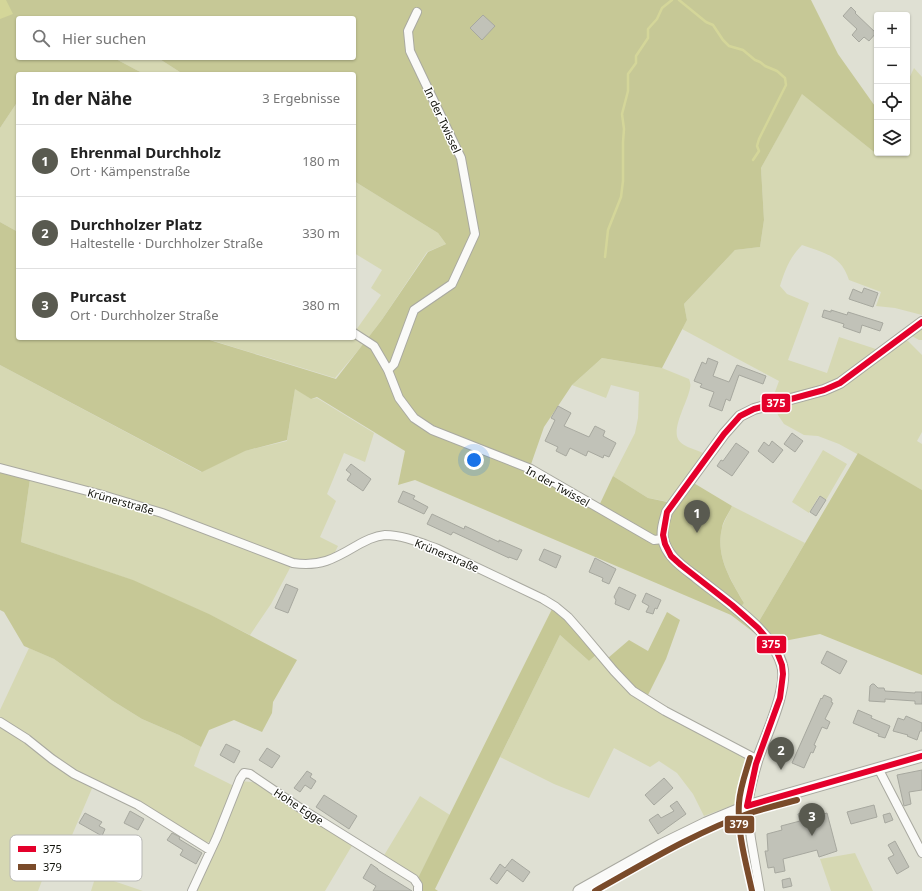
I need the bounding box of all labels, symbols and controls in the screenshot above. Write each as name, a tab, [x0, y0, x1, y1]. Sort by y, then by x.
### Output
map controls	[874, 12, 910, 156]
button: +	[874, 12, 910, 48]
search box	[16, 16, 356, 60]
icon: search	[30, 27, 52, 49]
text: Hier suchen	[62, 28, 146, 48]
button: −	[874, 48, 910, 84]
button: locate	[874, 84, 910, 120]
street label: In der Twissel	[421, 85, 465, 155]
text: In der Nähe	[32, 87, 132, 110]
text: 3 Ergebnisse	[262, 89, 340, 107]
button: layers	[874, 120, 910, 156]
text: Ehrenmal Durchholz	[70, 142, 221, 162]
text: 1	[41, 152, 49, 170]
text: 180 m	[302, 152, 340, 170]
text: Ort · Kämpenstraße	[70, 162, 190, 180]
text: Durchholzer Platz	[70, 214, 202, 234]
text: 2	[41, 224, 49, 242]
text: 330 m	[302, 224, 340, 242]
text: Haltestelle · Durchholzer Straße	[70, 234, 263, 252]
text: Purcast	[70, 286, 126, 306]
text: 3	[41, 296, 49, 314]
text: 380 m	[302, 296, 340, 314]
text: Ort · Durchholzer Straße	[70, 306, 219, 324]
line badge: 375	[761, 393, 791, 413]
text: 375	[767, 395, 785, 410]
your location	[464, 450, 484, 470]
street label: In der Twissel	[523, 462, 593, 510]
street label: Krünerstraße	[86, 484, 156, 518]
pin: 1	[684, 500, 710, 533]
street label: Krünerstraße	[413, 535, 481, 575]
line badge: 375	[756, 635, 787, 654]
text: 375	[762, 636, 780, 651]
pin: 2	[768, 737, 794, 770]
street label: Hohe Egge	[271, 784, 327, 828]
pin: 3	[799, 803, 825, 836]
line badge: 379	[724, 815, 755, 834]
text: 379	[730, 816, 748, 831]
legend	[10, 835, 142, 881]
text: 375	[43, 841, 62, 856]
text: 379	[43, 859, 62, 874]

